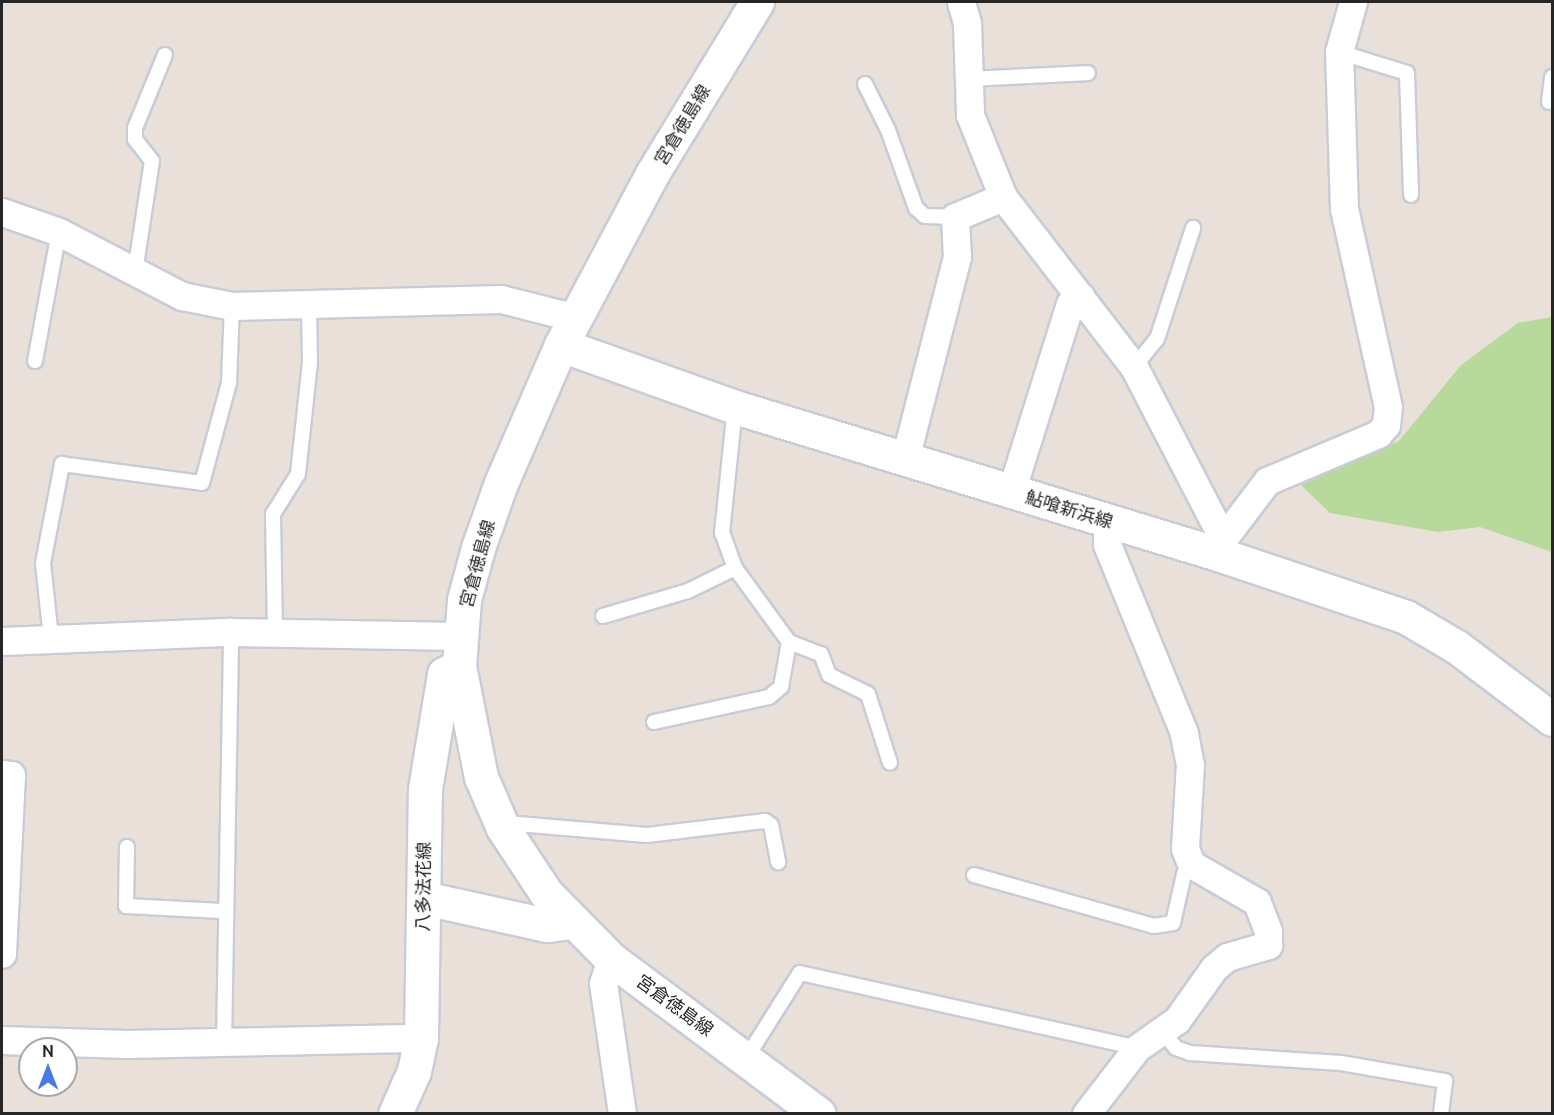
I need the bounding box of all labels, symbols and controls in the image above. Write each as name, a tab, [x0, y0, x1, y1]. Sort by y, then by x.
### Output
street label: 宮倉徳島線	[650, 81, 714, 169]
street label: 鮎喰新浜線	[1023, 486, 1115, 532]
street label: 宮倉徳島線	[455, 518, 499, 610]
street label: 八多法花線	[411, 842, 435, 932]
street label: 宮倉徳島線	[632, 970, 718, 1040]
north arrow	[18, 1037, 78, 1097]
text: N	[42, 1042, 54, 1060]

